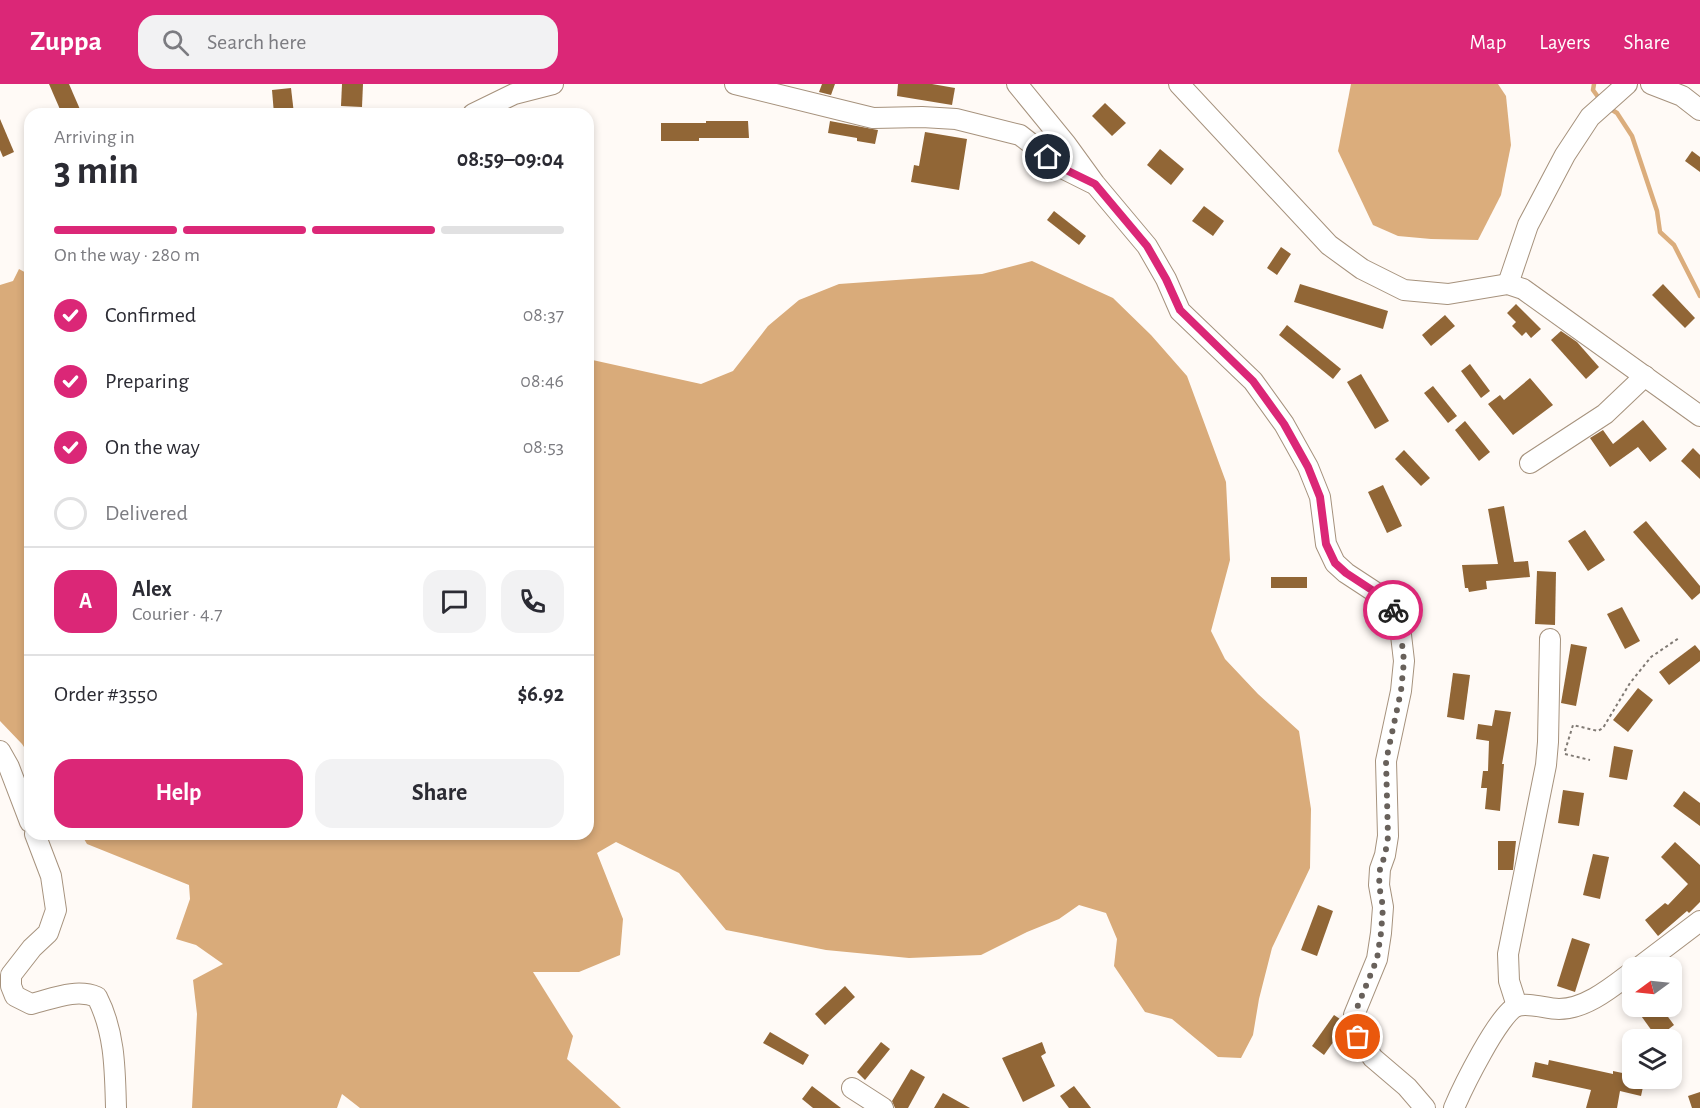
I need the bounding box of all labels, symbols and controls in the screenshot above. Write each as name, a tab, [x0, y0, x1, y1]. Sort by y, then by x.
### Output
search box	[138, 15, 558, 69]
icon: search	[159, 26, 192, 59]
text: Zuppa	[30, 28, 102, 56]
text: Search here	[207, 31, 307, 53]
text: Map	[1470, 32, 1506, 53]
text: Layers	[1539, 32, 1590, 53]
text: Share	[1623, 32, 1670, 53]
text: Arriving in	[54, 127, 135, 147]
pin	[1022, 131, 1073, 182]
icon: home	[1031, 140, 1064, 173]
text: 08:59–09:04	[457, 148, 564, 170]
text: 3 min	[54, 152, 139, 191]
text: On the way · 280 m	[54, 245, 200, 265]
icon: check	[54, 299, 87, 332]
text: Confirmed	[105, 304, 196, 326]
text: 08:37	[523, 305, 564, 325]
icon: check	[54, 365, 87, 398]
text: Preparing	[105, 370, 189, 392]
text: 08:46	[520, 371, 564, 391]
icon: check	[54, 431, 87, 464]
text: On the way	[105, 436, 200, 458]
text: 08:53	[523, 437, 564, 457]
text: Delivered	[105, 502, 188, 524]
button: chat	[423, 570, 486, 633]
button: phone	[501, 570, 564, 633]
text: Alex	[132, 578, 172, 600]
courier	[1363, 580, 1423, 640]
text: A	[79, 590, 92, 612]
icon: bike	[1377, 594, 1410, 627]
text: Courier · 4.7	[132, 604, 223, 624]
text: Order #3550	[54, 683, 158, 705]
text: $6.92	[517, 683, 564, 705]
button: Help	[54, 759, 303, 828]
button: Share	[315, 759, 564, 828]
north arrow	[1622, 957, 1682, 1017]
map controls	[1622, 957, 1682, 1089]
pin	[1332, 1011, 1383, 1062]
icon: bag	[1341, 1020, 1374, 1053]
button: layers	[1622, 1029, 1682, 1089]

